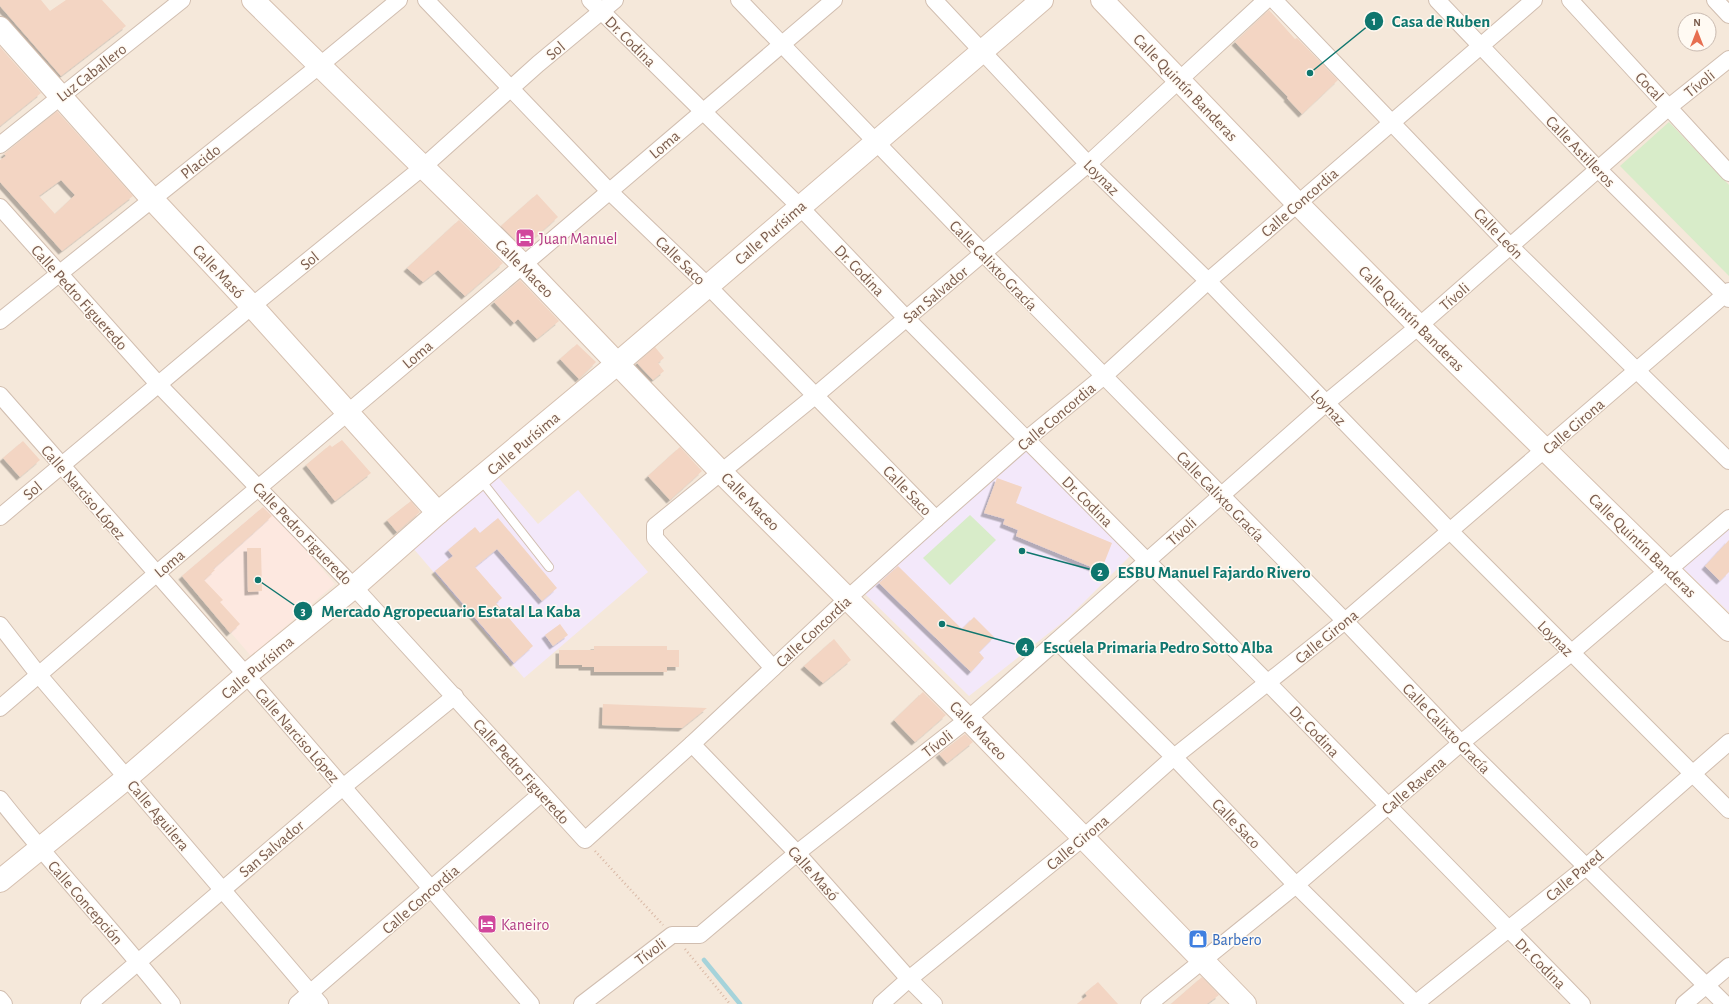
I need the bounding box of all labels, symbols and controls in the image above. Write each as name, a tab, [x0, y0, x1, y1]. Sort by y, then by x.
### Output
callout: Casa de Ruben	[1364, 7, 1498, 36]
north arrow	[1677, 12, 1717, 52]
street label: Dr. Codina	[602, 13, 659, 70]
text: Casa de Ruben	[1392, 13, 1490, 30]
text: 1	[1372, 15, 1376, 27]
text: N	[1693, 17, 1701, 28]
street label: Calle Quintín Banderas	[1129, 31, 1240, 145]
street label: Sol	[543, 39, 568, 63]
street label: Luz Caballero	[54, 41, 130, 105]
street label: Tívoli	[1681, 67, 1718, 101]
street label: Cocal	[1632, 69, 1666, 104]
street label: Calle Astilleros	[1543, 113, 1618, 190]
street label: Loma	[646, 128, 683, 162]
street label: Placido	[178, 141, 224, 182]
street label: Loynaz	[1080, 157, 1122, 200]
street label: Calle Concordia	[1258, 165, 1341, 240]
street label: Calle Purísima	[732, 198, 809, 268]
street label: Calle León	[1471, 205, 1526, 262]
street label: Calle Calixto Gracía	[946, 217, 1040, 314]
hotel icon: Juan Manuel	[514, 227, 536, 249]
place label: Juan Manuel	[539, 231, 618, 247]
street label: Calle Saco	[652, 233, 708, 288]
street label: Calle Maceo	[492, 237, 557, 301]
street label: Calle Pedro Figueredo	[28, 242, 131, 353]
street label: Calle Masó	[189, 242, 247, 302]
street label: Dr. Codina	[831, 242, 887, 299]
street label: Sol	[297, 249, 322, 273]
street label: San Salvador	[900, 263, 972, 326]
street label: Calle Quintín Banderas	[1355, 263, 1467, 375]
street label: Tívoli	[1437, 280, 1473, 314]
street label: Loma	[399, 338, 436, 372]
street label: Calle Concordia	[1015, 380, 1099, 454]
street label: Loynaz	[1307, 387, 1349, 430]
street label: Calle Girona	[1540, 396, 1607, 458]
street label: Calle Purísima	[485, 409, 563, 478]
street label: Calle Narciso López	[38, 442, 129, 543]
street label: Calle Calixto Gracía	[1173, 448, 1267, 545]
street label: Calle Saco	[880, 463, 935, 519]
street label: Calle Maceo	[718, 470, 783, 534]
street label: Dr. Codina	[1059, 473, 1116, 530]
street label: Sol	[20, 479, 45, 503]
street label: Calle Pedro Figueredo	[249, 479, 355, 588]
street label: Calle Quintín Banderas	[1585, 491, 1699, 602]
street label: Tívoli	[1164, 514, 1200, 549]
street label: Loma	[151, 547, 188, 581]
callout: ESBU Manuel Fajardo Rivero	[1090, 558, 1319, 587]
text: ESBU Manuel Fajardo Rivero	[1117, 564, 1311, 582]
text: 2	[1097, 566, 1103, 578]
street label: Calle Concordia	[773, 593, 854, 670]
callout: Mercado Agropecuario Estatal La Kaba	[293, 596, 589, 625]
text: Mercado Agropecuario Estatal La Kaba	[321, 603, 581, 620]
text: 3	[300, 605, 306, 617]
street label: Calle Girona	[1292, 607, 1361, 667]
street label: Loynaz	[1534, 618, 1576, 661]
callout: Escuela Primaria Pedro Sotto Alba	[1015, 632, 1281, 661]
street label: Calle Purísima	[219, 633, 297, 702]
text: Escuela Primaria Pedro Sotto Alba	[1043, 639, 1273, 656]
text: 4	[1022, 641, 1028, 653]
street label: Calle Calixto Gracía	[1399, 680, 1493, 777]
street label: Calle Narciso López	[252, 685, 343, 786]
street label: Calle Maceo	[947, 698, 1010, 763]
street label: Dr. Codina	[1286, 703, 1342, 760]
street label: Calle Pedro Figueredo	[470, 716, 573, 827]
street label: Tívoli	[919, 727, 956, 761]
street label: Calle Ravena	[1379, 754, 1449, 818]
street label: Calle Aguilera	[124, 777, 192, 854]
street label: Calle Saco	[1209, 796, 1264, 852]
street label: Calle Girona	[1044, 812, 1112, 873]
street label: San Salvador	[236, 817, 308, 880]
street label: Calle Masó	[785, 843, 842, 904]
street label: Calle Pared	[1543, 847, 1606, 904]
street label: Calle Concepción	[45, 858, 126, 948]
street label: Calle Concordia	[379, 862, 462, 937]
hotel icon: Kaneiro	[476, 913, 498, 935]
place label: Kaneiro	[501, 917, 549, 933]
shop icon: Barbero	[1187, 928, 1209, 950]
place label: Barbero	[1212, 932, 1262, 948]
street label: Tívoli	[632, 935, 669, 968]
street label: Dr. Codina	[1512, 935, 1569, 992]

